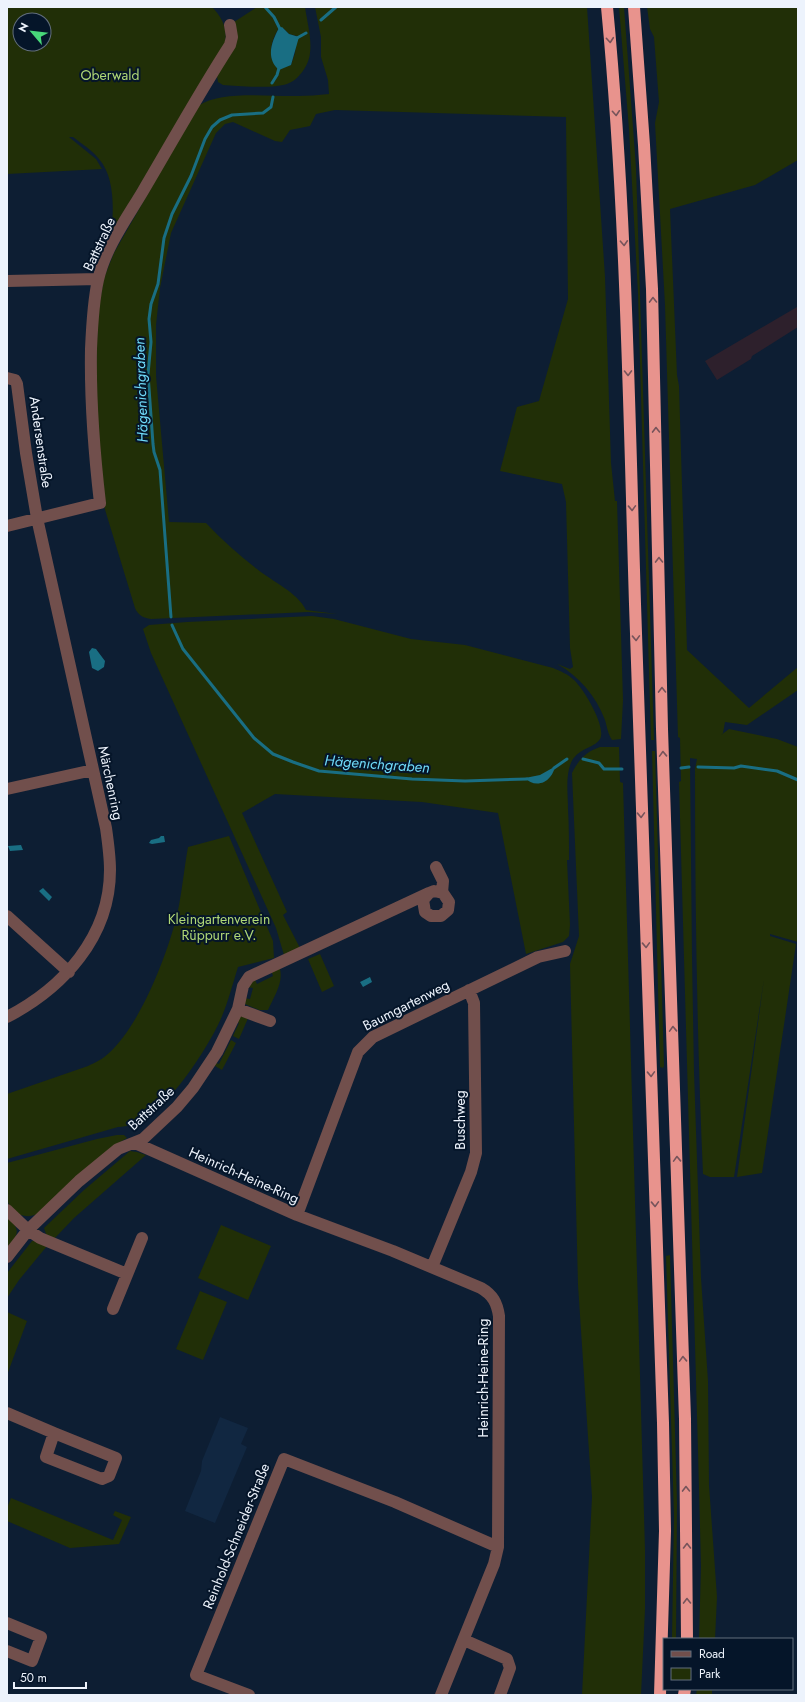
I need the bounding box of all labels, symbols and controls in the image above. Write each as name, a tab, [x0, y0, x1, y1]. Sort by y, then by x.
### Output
north arrow	[12, 12, 52, 52]
text: N	[14, 20, 32, 35]
one-way arrow	[606, 37, 615, 44]
park label: Oberwald	[81, 65, 139, 85]
one-way arrow	[612, 110, 621, 116]
street label: Battstraße	[78, 214, 120, 274]
one-way arrow	[619, 240, 628, 246]
one-way arrow	[648, 297, 657, 303]
water label: Hägenichgraben	[128, 337, 154, 443]
one-way arrow	[624, 370, 633, 376]
street label: Andersenstraße	[25, 395, 57, 489]
one-way arrow	[652, 427, 660, 433]
one-way arrow	[628, 505, 636, 511]
one-way arrow	[655, 557, 663, 563]
one-way arrow	[632, 635, 641, 641]
one-way arrow	[657, 687, 666, 693]
street label: Märchenring	[93, 744, 129, 822]
water label: Hägenichgraben	[324, 749, 430, 779]
one-way arrow	[659, 751, 668, 757]
one-way arrow	[637, 812, 646, 818]
park label: Kleingartenverein Rüppurr e.V.	[168, 909, 270, 945]
one-way arrow	[642, 942, 650, 948]
street label: Baumgartenweg	[359, 975, 453, 1035]
one-way arrow	[669, 1026, 677, 1032]
one-way arrow	[646, 1071, 655, 1077]
street label: Battstraße	[123, 1081, 179, 1135]
street label: Buschweg	[450, 1090, 470, 1150]
street label: Heinrich-Heine-Ring	[186, 1142, 302, 1208]
one-way arrow	[673, 1156, 681, 1162]
one-way arrow	[651, 1201, 659, 1207]
street label: Heinrich-Heine-Ring	[473, 1319, 493, 1437]
one-way arrow	[679, 1356, 687, 1362]
street label: Reinhold-Schneider-Straße	[198, 1460, 274, 1612]
one-way arrow	[682, 1486, 690, 1492]
one-way arrow	[683, 1543, 691, 1549]
one-way arrow	[683, 1598, 691, 1604]
legend	[663, 1638, 793, 1690]
text: Road	[699, 1645, 725, 1663]
scale bar	[14, 1664, 86, 1690]
text: Park	[699, 1665, 721, 1683]
text: 50 m	[20, 1669, 47, 1687]

